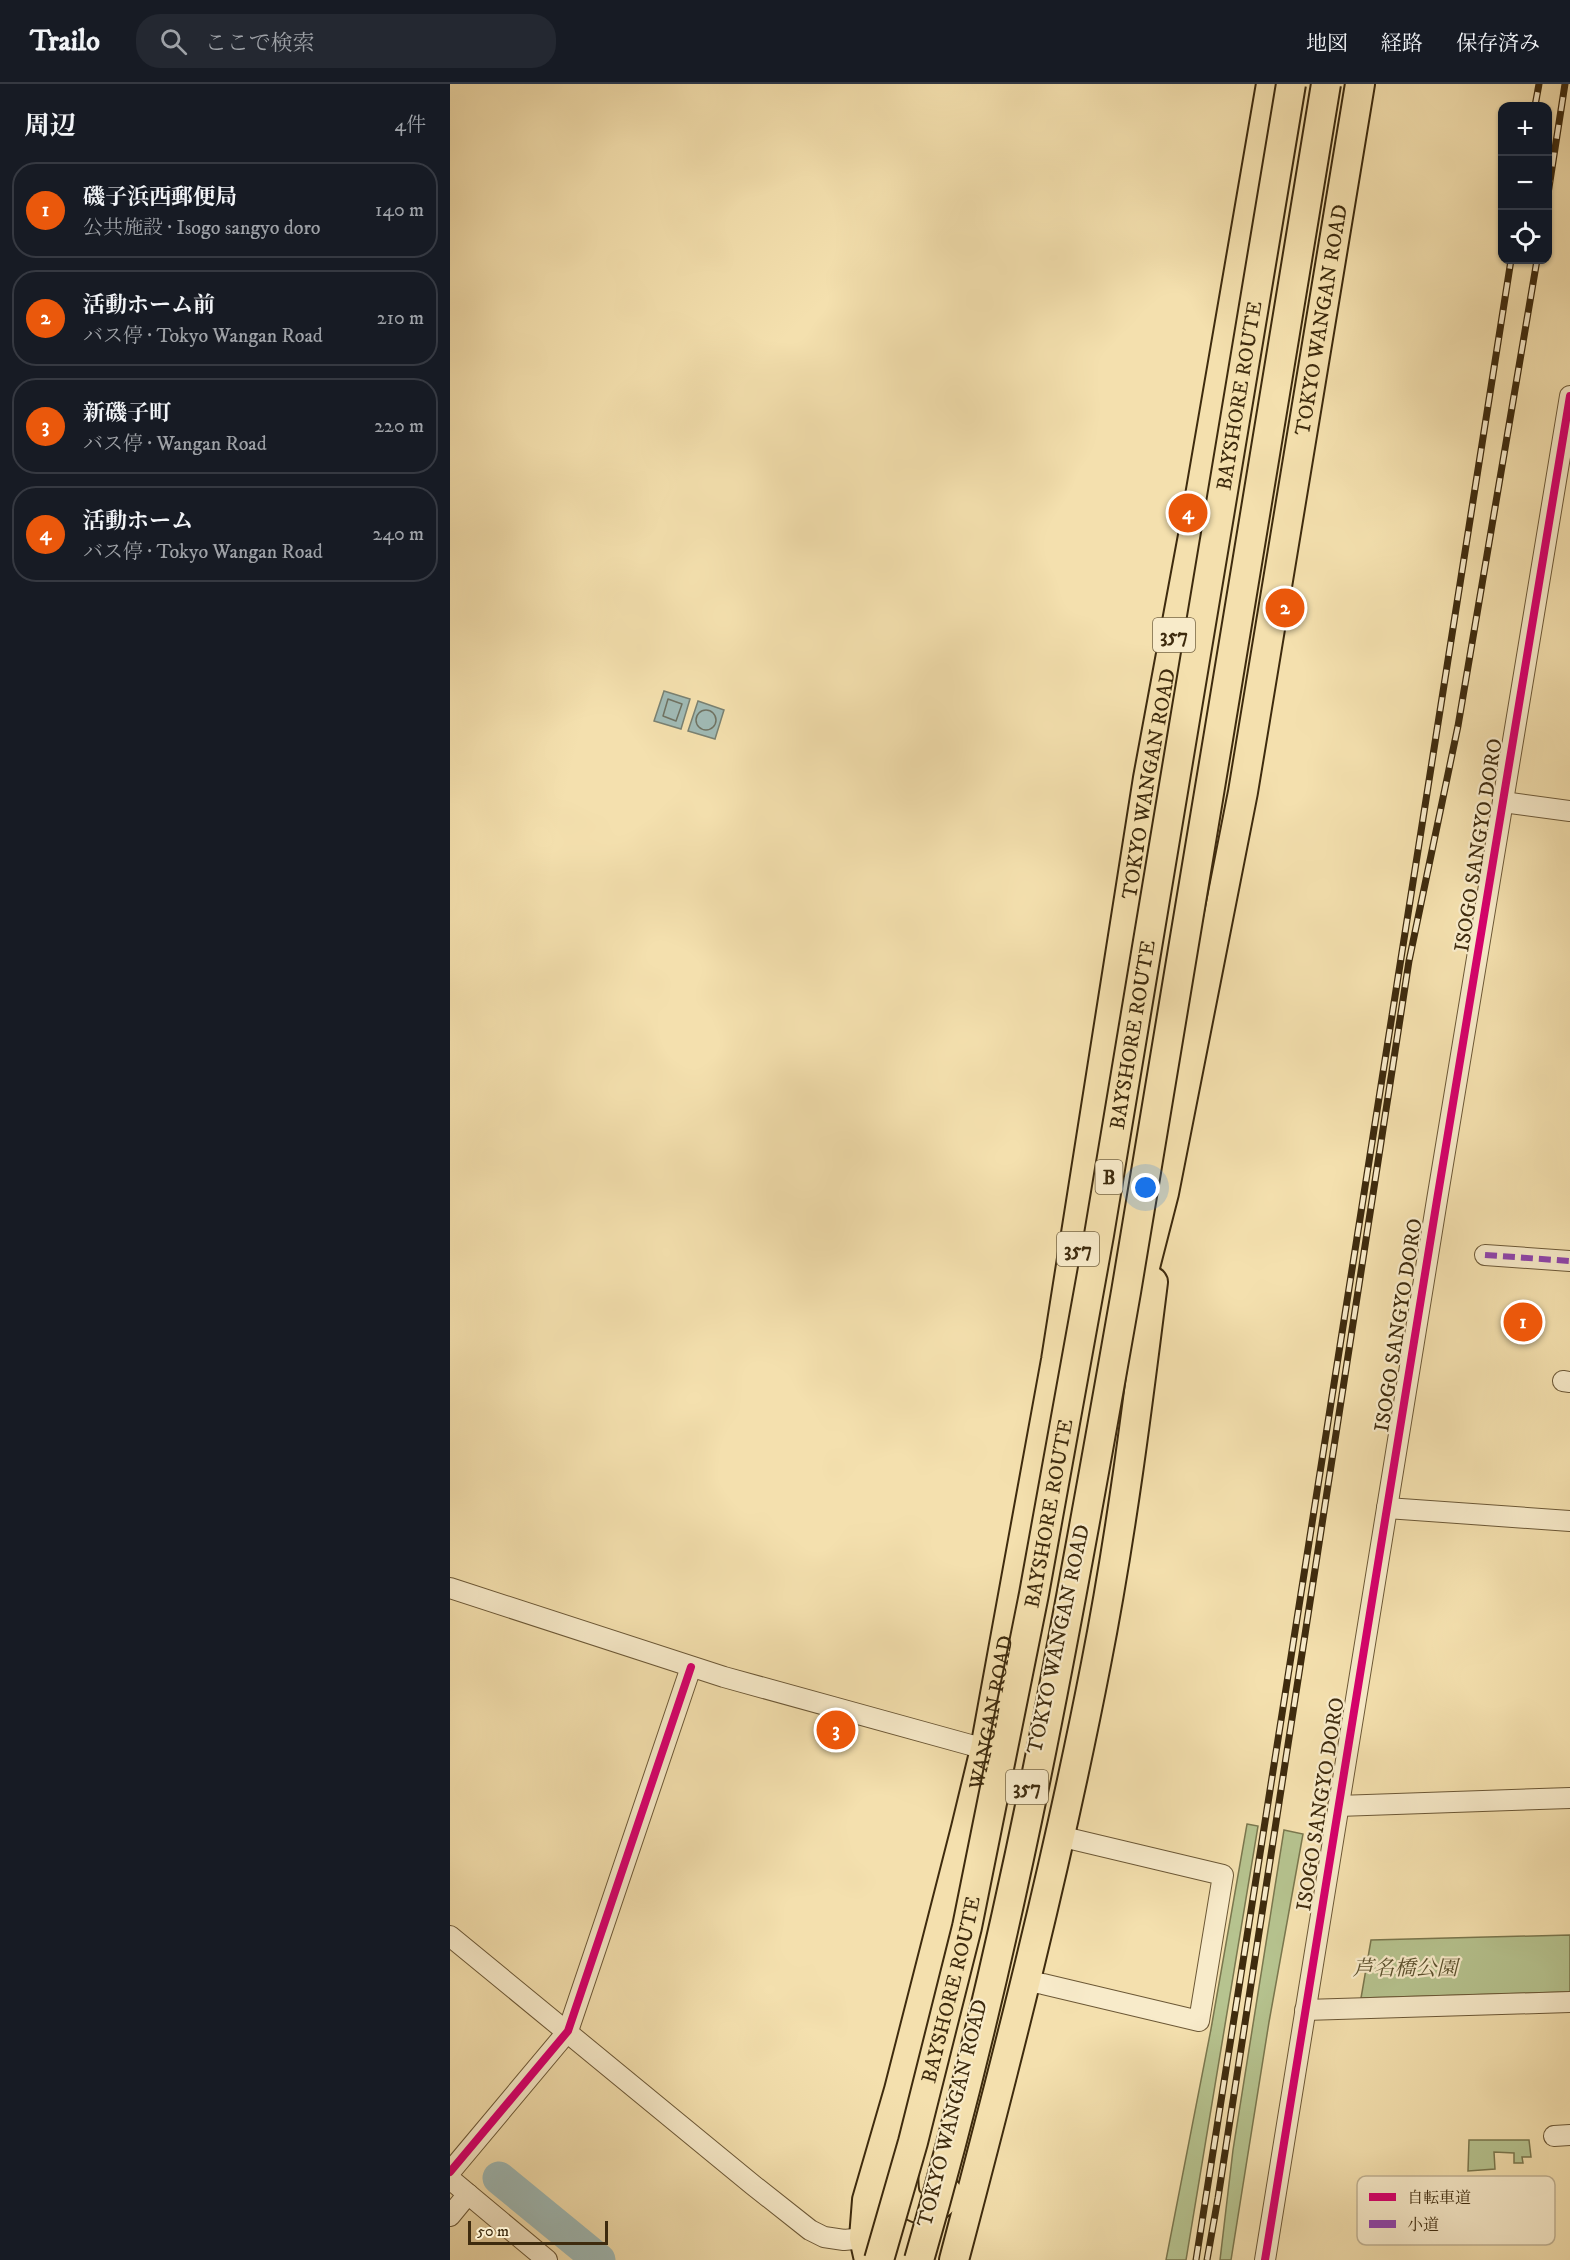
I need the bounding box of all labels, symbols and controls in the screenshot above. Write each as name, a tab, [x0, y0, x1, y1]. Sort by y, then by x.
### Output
search box	[136, 14, 556, 68]
text: Trailo	[30, 24, 100, 59]
icon: search	[157, 25, 190, 58]
text: ここで検索	[205, 30, 315, 57]
text: 地図	[1306, 31, 1348, 57]
text: 経路	[1381, 31, 1423, 57]
text: 保存済み	[1456, 31, 1540, 57]
map controls	[1498, 102, 1552, 264]
button: +	[1498, 102, 1552, 156]
text: 周辺	[24, 110, 76, 143]
text: 4件	[394, 113, 426, 138]
button: −	[1498, 156, 1552, 210]
text: 磯子浜西郵便局	[83, 184, 237, 211]
text: 1	[42, 198, 49, 223]
text: 140 m	[375, 198, 424, 223]
street label: TOKYO WANGAN ROAD	[1290, 202, 1354, 437]
button: locate	[1498, 210, 1552, 264]
text: 公共施設 · Isogo sangyo doro	[83, 216, 321, 241]
text: 活動ホーム前	[83, 292, 215, 319]
street label: BAYSHORE ROUTE	[1211, 299, 1269, 492]
text: 2	[41, 306, 50, 331]
text: 210 m	[377, 306, 424, 331]
text: バス停 · Tokyo Wangan Road	[83, 324, 323, 349]
text: 新磯子町	[83, 400, 171, 427]
text: 3	[42, 414, 49, 439]
text: 220 m	[374, 414, 424, 439]
text: バス停 · Wangan Road	[83, 432, 267, 457]
pin: 4	[1168, 490, 1208, 536]
text: 活動ホーム	[83, 508, 193, 535]
text: 4	[40, 522, 51, 547]
text: 240 m	[373, 522, 424, 547]
text: バス停 · Tokyo Wangan Road	[83, 540, 323, 565]
pin: 2	[1266, 586, 1304, 630]
road number: 357	[1153, 618, 1195, 652]
street label: TOKYO WANGAN ROAD	[1117, 666, 1182, 901]
street label: ISOGO SANGYO DORO	[1449, 737, 1509, 954]
street label: BAYSHORE ROUTE	[1105, 938, 1162, 1132]
road number: B	[1096, 1160, 1122, 1194]
your location	[1131, 1173, 1160, 1202]
street label: ISOGO SANGYO DORO	[1369, 1217, 1429, 1434]
road number: 357	[1057, 1232, 1099, 1266]
pin: 1	[1504, 1300, 1542, 1344]
street label: BAYSHORE ROUTE	[1019, 1417, 1079, 1610]
street label: TOKYO WANGAN ROAD	[1022, 1522, 1096, 1756]
street label: WANGAN ROAD	[963, 1633, 1019, 1793]
street label: ISOGO SANGYO DORO	[1291, 1696, 1351, 1913]
pin: 3	[816, 1708, 856, 1752]
road number: 357	[1006, 1770, 1048, 1804]
street label: BAYSHORE ROUTE	[916, 1894, 987, 2086]
park label: 芦名橋公園	[1353, 1956, 1460, 1982]
street label: TOKYO WANGAN ROAD	[912, 1997, 994, 2230]
legend	[1357, 2176, 1555, 2245]
text: 自転車道	[1407, 2188, 1471, 2208]
text: 小道	[1407, 2215, 1439, 2235]
scale bar	[468, 2218, 608, 2246]
text: 50 m	[477, 2221, 509, 2241]

